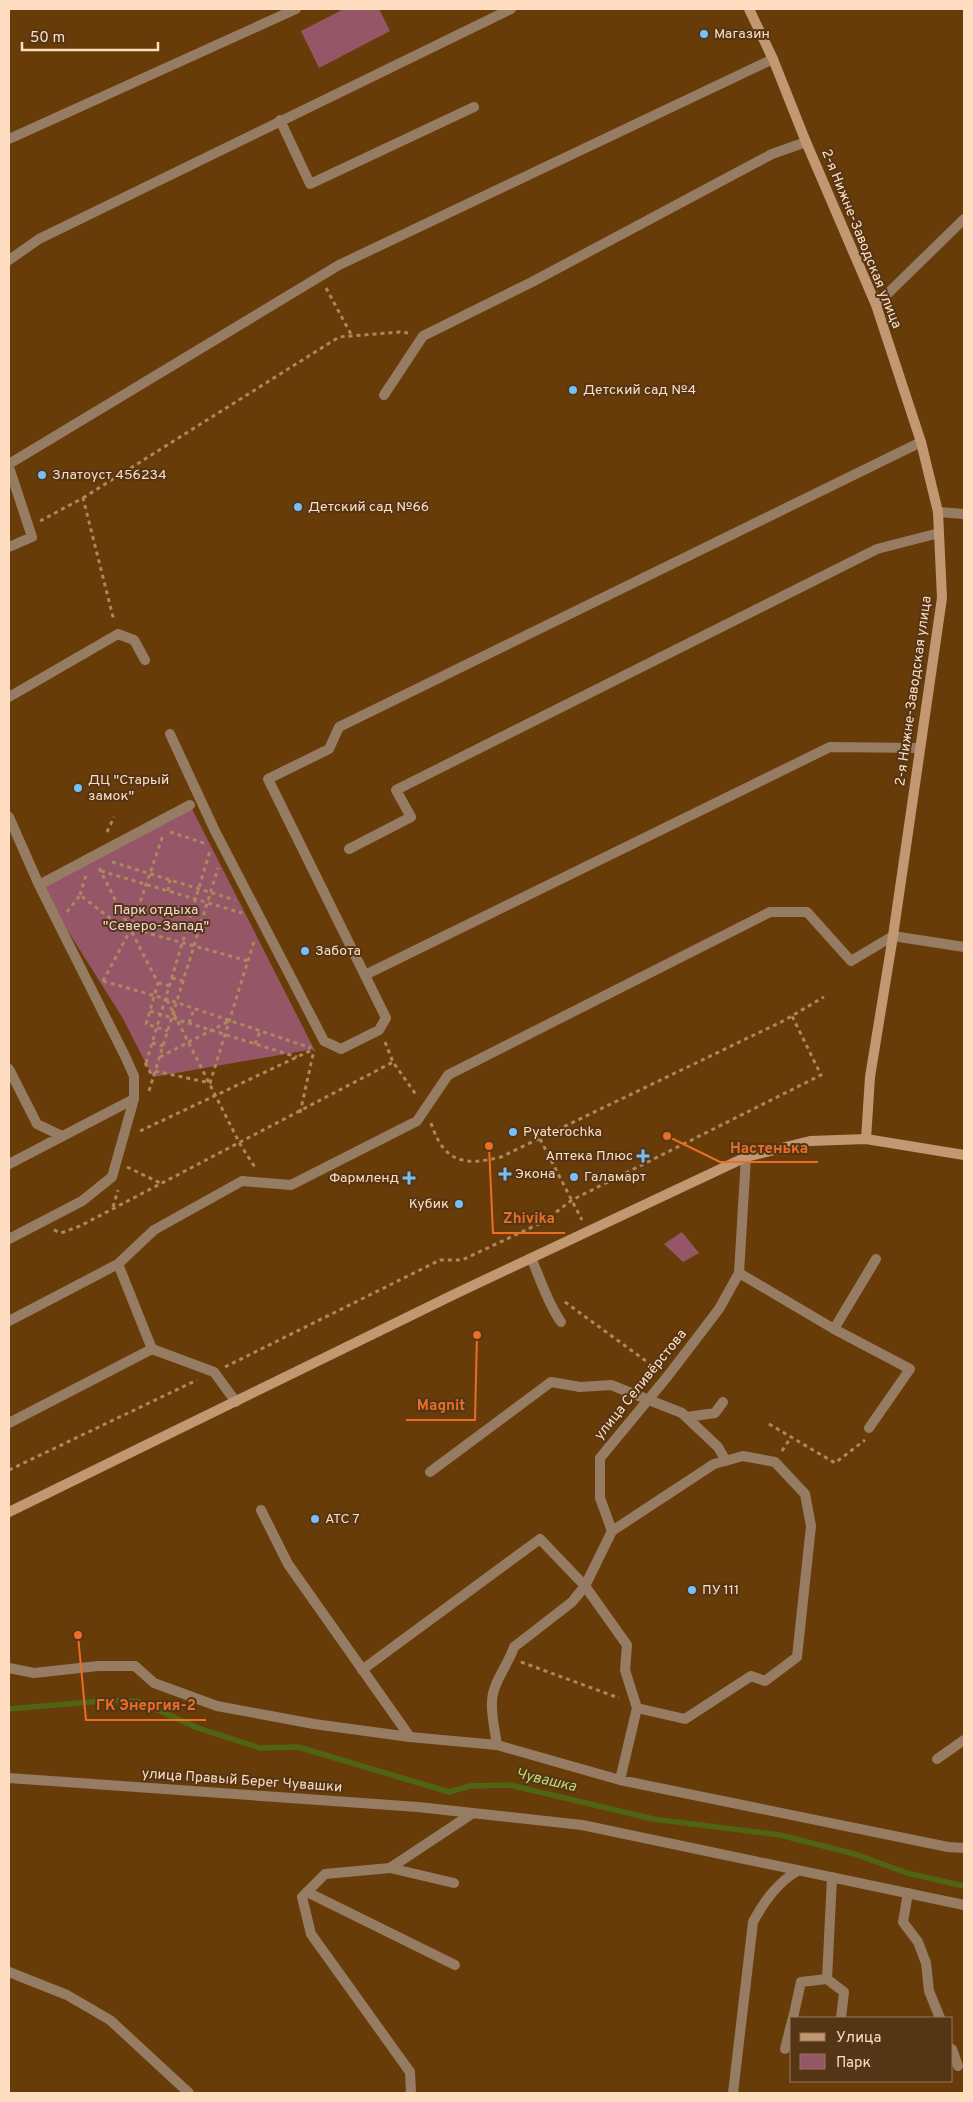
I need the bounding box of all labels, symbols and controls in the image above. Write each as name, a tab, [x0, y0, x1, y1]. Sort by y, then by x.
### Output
scale bar	[22, 20, 159, 52]
place label: Магазин	[714, 26, 770, 43]
marker: Магазин	[698, 28, 710, 40]
text: 50 m	[30, 29, 65, 48]
street label: 2-я Нижне-Заводская улица	[817, 147, 905, 331]
place label: Детский сад №4	[583, 382, 696, 399]
marker: Детский сад №4	[567, 384, 579, 396]
place label: Златоуст 456234	[52, 467, 167, 484]
marker: Златоуст 456234	[36, 469, 48, 481]
place label: Детский сад №66	[308, 499, 429, 516]
marker: Детский сад №66	[292, 501, 304, 513]
street label: 2-я Нижне-Заводская улица	[892, 595, 936, 787]
place label: ДЦ "Старый замок"	[88, 772, 169, 805]
marker: ДЦ "Старый замок"	[72, 782, 84, 794]
park label: Парк отдыха "Северо-Запад"	[103, 902, 209, 935]
place label: Забота	[315, 943, 361, 960]
marker: Забота	[299, 945, 311, 957]
place label: Pyaterochka	[523, 1124, 602, 1141]
marker: Pyaterochka	[507, 1126, 519, 1138]
callout: Настенька	[720, 1132, 818, 1162]
text: Настенька	[730, 1140, 808, 1159]
place label: Аптека Плюс	[546, 1148, 633, 1165]
marker: Аптека Плюс	[637, 1150, 649, 1162]
place label: Экона	[515, 1166, 555, 1183]
marker: Экона	[499, 1168, 511, 1180]
place label: Галамарт	[584, 1169, 646, 1186]
place label: Фармленд	[329, 1170, 399, 1187]
marker: Галамарт	[568, 1171, 580, 1183]
marker: Фармленд	[403, 1172, 415, 1184]
place label: Кубик	[409, 1196, 449, 1213]
marker: Кубик	[453, 1198, 465, 1210]
callout: Zhivika	[493, 1203, 565, 1233]
text: Zhivika	[503, 1210, 555, 1229]
street label: улица Селивёрстова	[591, 1326, 691, 1444]
callout: Magnit	[406, 1390, 475, 1420]
text: Magnit	[417, 1397, 465, 1416]
place label: АТС 7	[325, 1511, 360, 1528]
marker: АТС 7	[309, 1513, 321, 1525]
place label: ПУ 111	[702, 1582, 739, 1599]
marker: ПУ 111	[686, 1584, 698, 1596]
callout: ГК Энергия-2	[86, 1690, 206, 1720]
text: ГК Энергия-2	[96, 1697, 196, 1716]
water label: Чувашка	[514, 1765, 578, 1797]
street label: улица Правый Берег Чувашки	[141, 1766, 343, 1796]
legend	[790, 2017, 953, 2082]
text: Улица	[836, 2029, 881, 2048]
text: Парк	[836, 2054, 871, 2073]

